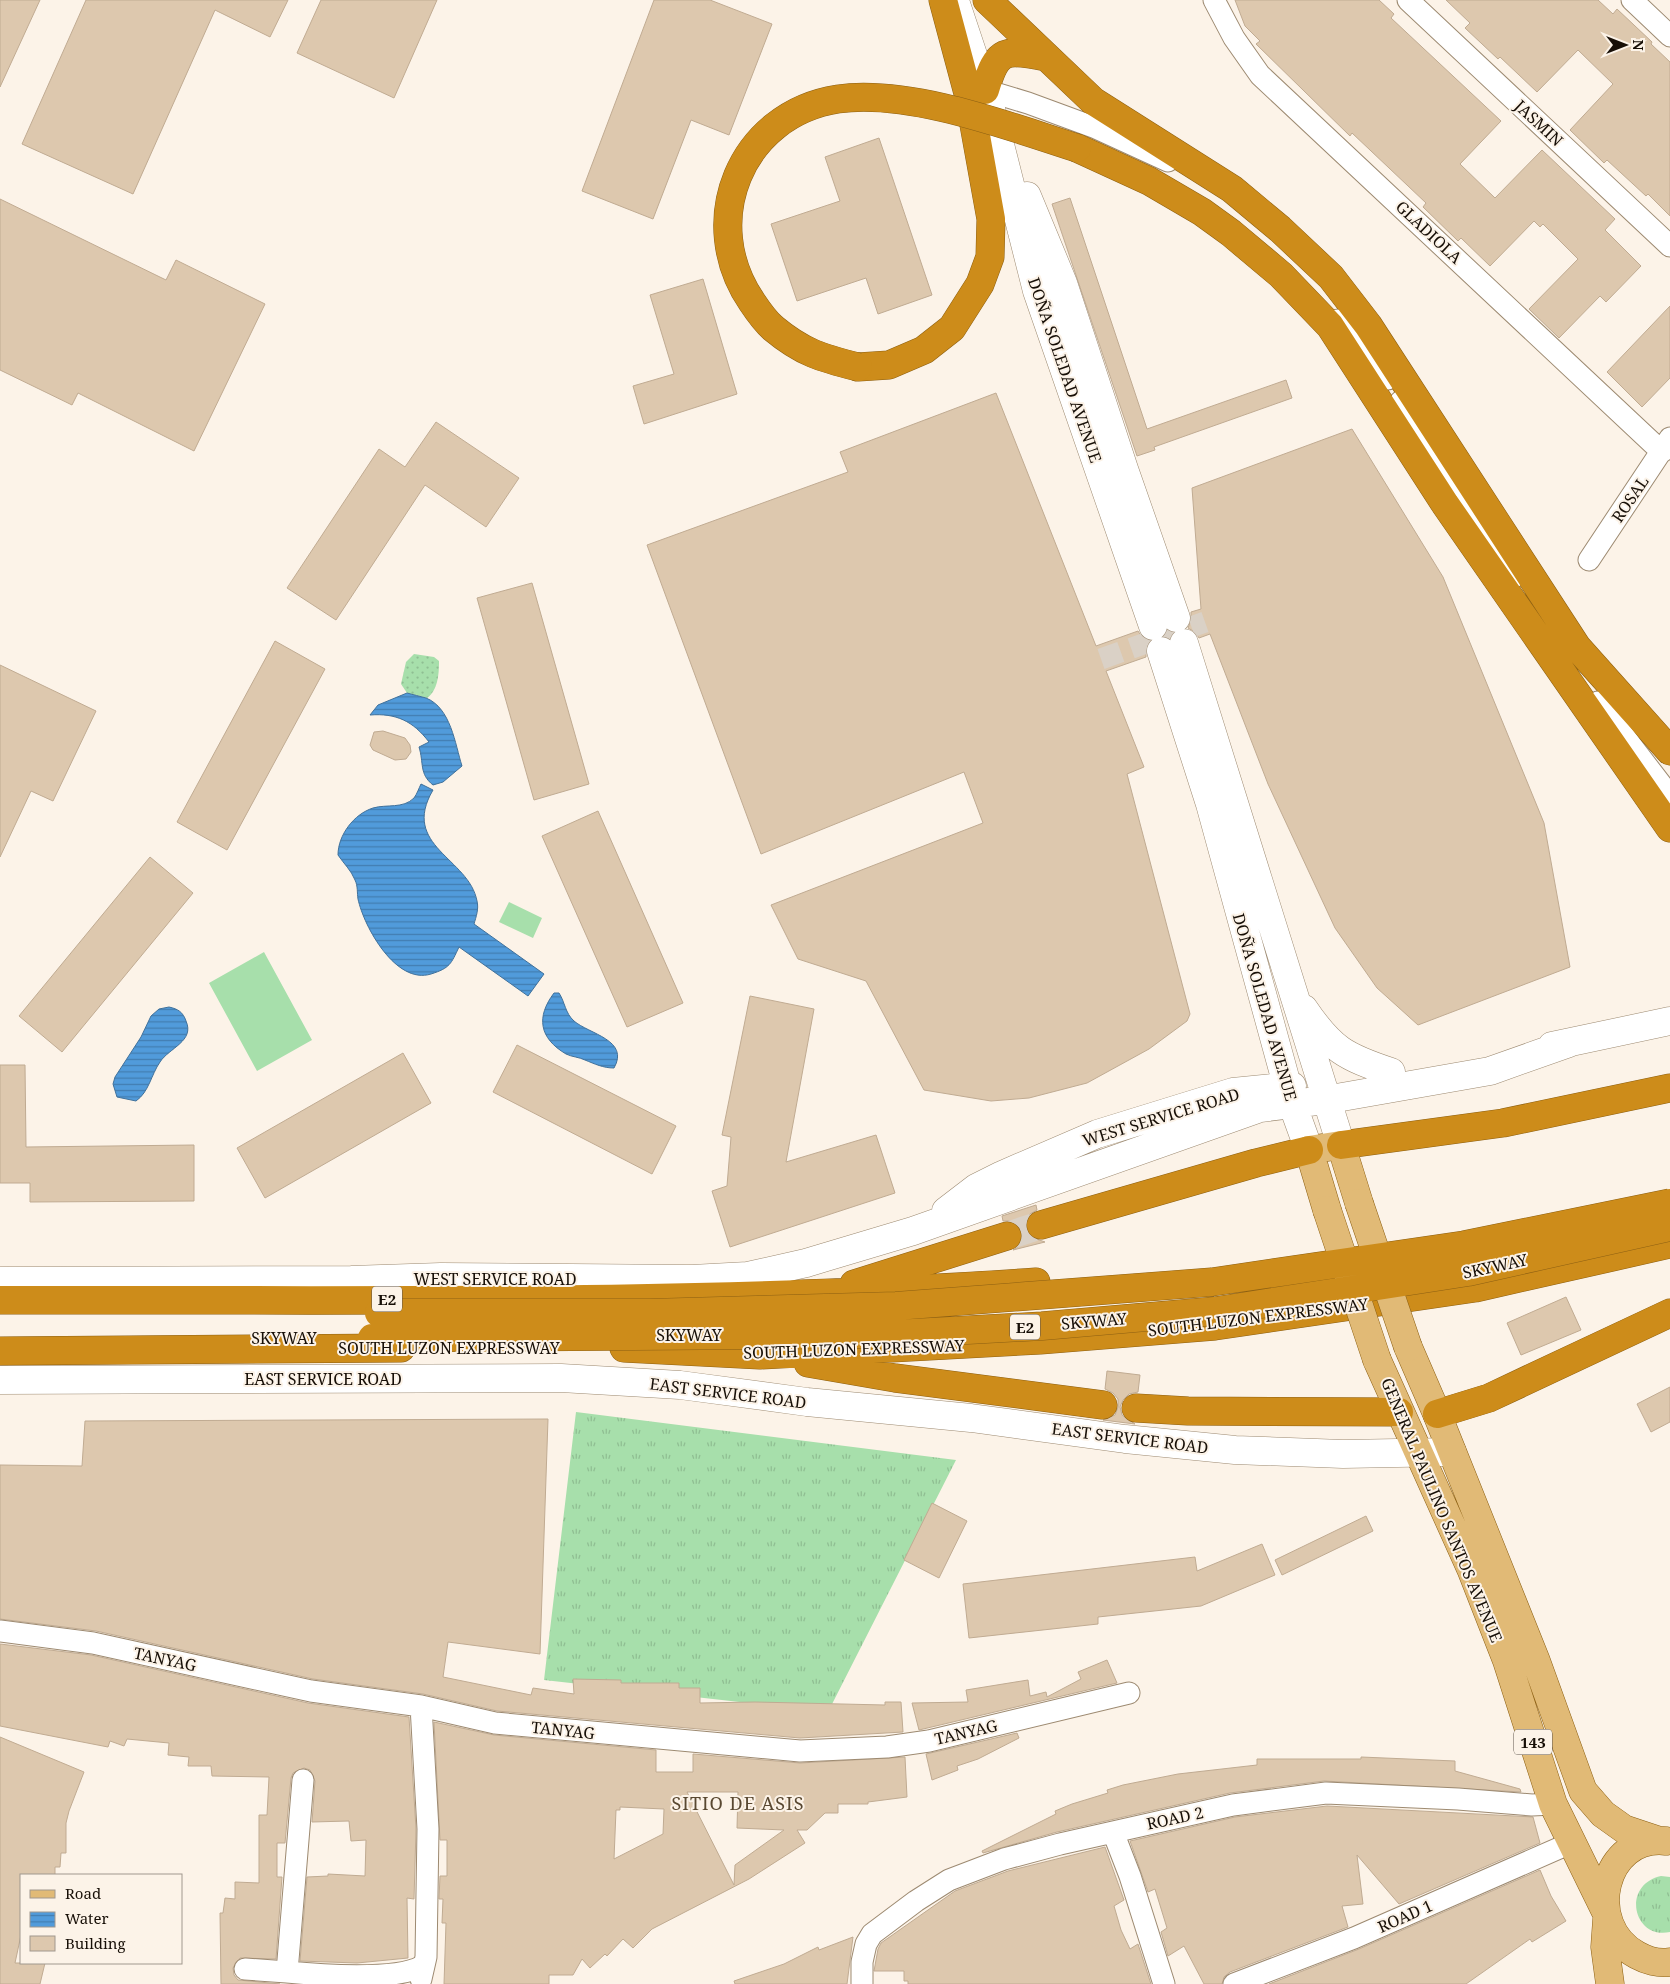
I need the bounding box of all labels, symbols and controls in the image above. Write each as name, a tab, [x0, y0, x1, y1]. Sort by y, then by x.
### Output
north arrow	[1600, 20, 1650, 70]
text: N	[1629, 39, 1648, 51]
street label: JASMIN	[1509, 94, 1568, 151]
street label: GLADIOLA	[1391, 196, 1467, 269]
street label: DOÑA SOLEDAD AVENUE	[1023, 274, 1107, 466]
street label: ROSAL	[1606, 471, 1654, 527]
street label: DOÑA SOLEDAD AVENUE	[1228, 911, 1302, 1104]
street label: WEST SERVICE ROAD	[1080, 1083, 1242, 1151]
street label: SKYWAY	[1461, 1248, 1530, 1284]
street label: WEST SERVICE ROAD	[413, 1268, 577, 1290]
road number: E2	[372, 1286, 402, 1312]
street label: SOUTH LUZON EXPRESSWAY	[1147, 1292, 1370, 1341]
street label: SKYWAY	[1060, 1307, 1129, 1335]
road number: E2	[1010, 1314, 1040, 1340]
street label: SKYWAY	[656, 1324, 723, 1346]
street label: SKYWAY	[251, 1327, 318, 1349]
street label: SOUTH LUZON EXPRESSWAY	[743, 1334, 966, 1364]
street label: SOUTH LUZON EXPRESSWAY	[338, 1337, 561, 1359]
street label: EAST SERVICE ROAD	[244, 1368, 402, 1390]
street label: EAST SERVICE ROAD	[648, 1372, 808, 1414]
street label: GENERAL PAULINO SANTOS AVENUE	[1376, 1374, 1508, 1646]
street label: EAST SERVICE ROAD	[1050, 1417, 1210, 1459]
street label: TANYAG	[132, 1642, 199, 1676]
street label: TANYAG	[933, 1714, 1000, 1750]
street label: TANYAG	[530, 1716, 596, 1744]
road number: 143	[1514, 1730, 1552, 1754]
district label: SITIO DE ASIS	[672, 1791, 804, 1815]
street label: ROAD 2	[1144, 1801, 1206, 1835]
legend	[20, 1874, 182, 1964]
text: Road	[65, 1883, 101, 1903]
street label: ROAD 1	[1374, 1894, 1436, 1938]
text: Water	[65, 1908, 108, 1928]
text: Building	[65, 1933, 126, 1953]

